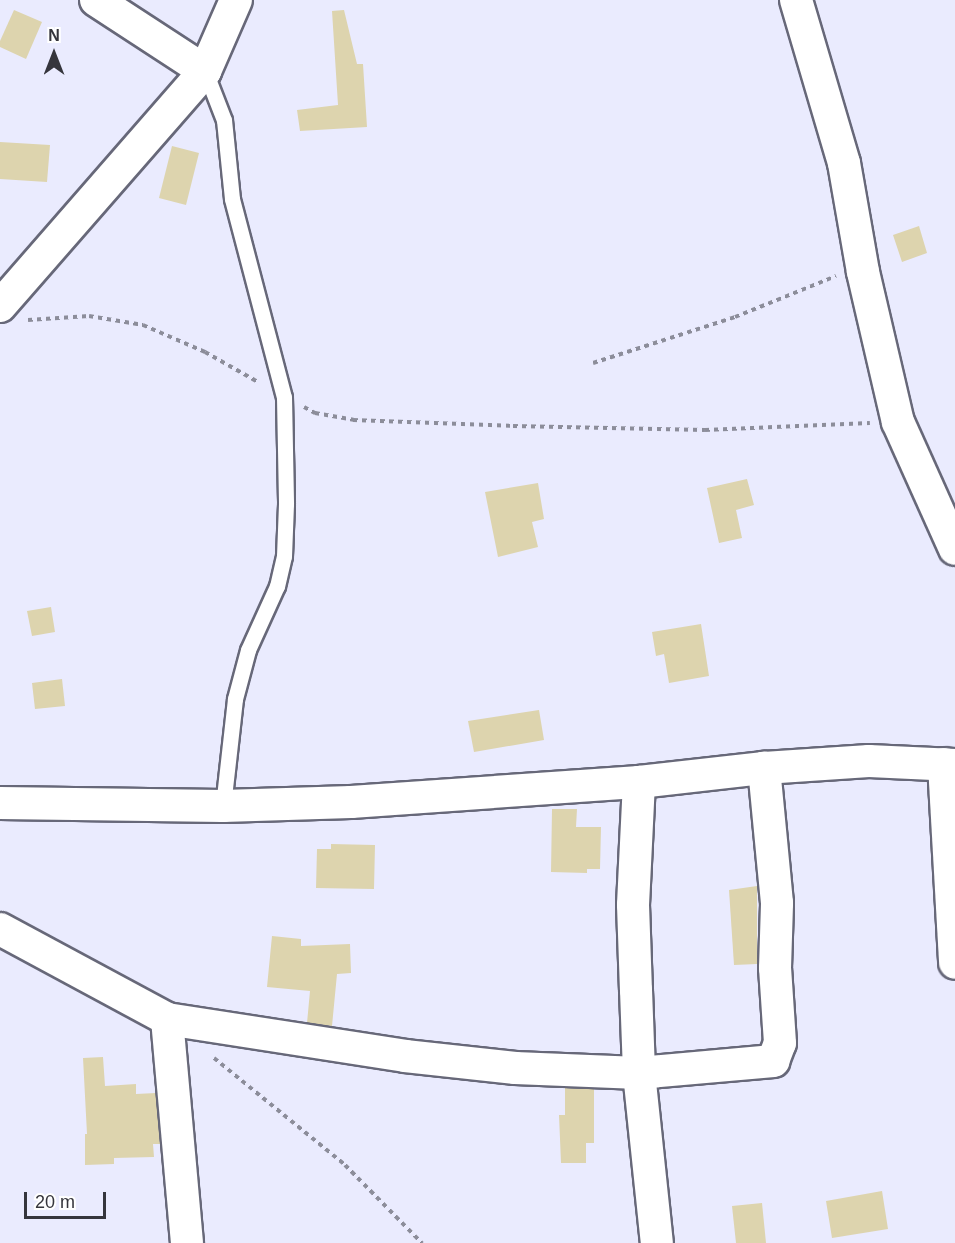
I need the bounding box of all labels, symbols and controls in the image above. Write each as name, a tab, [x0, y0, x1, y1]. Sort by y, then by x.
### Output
north arrow	[24, 24, 84, 84]
text: N	[48, 27, 60, 44]
scale bar	[27, 1180, 110, 1218]
text: 20 m	[35, 1192, 75, 1212]

